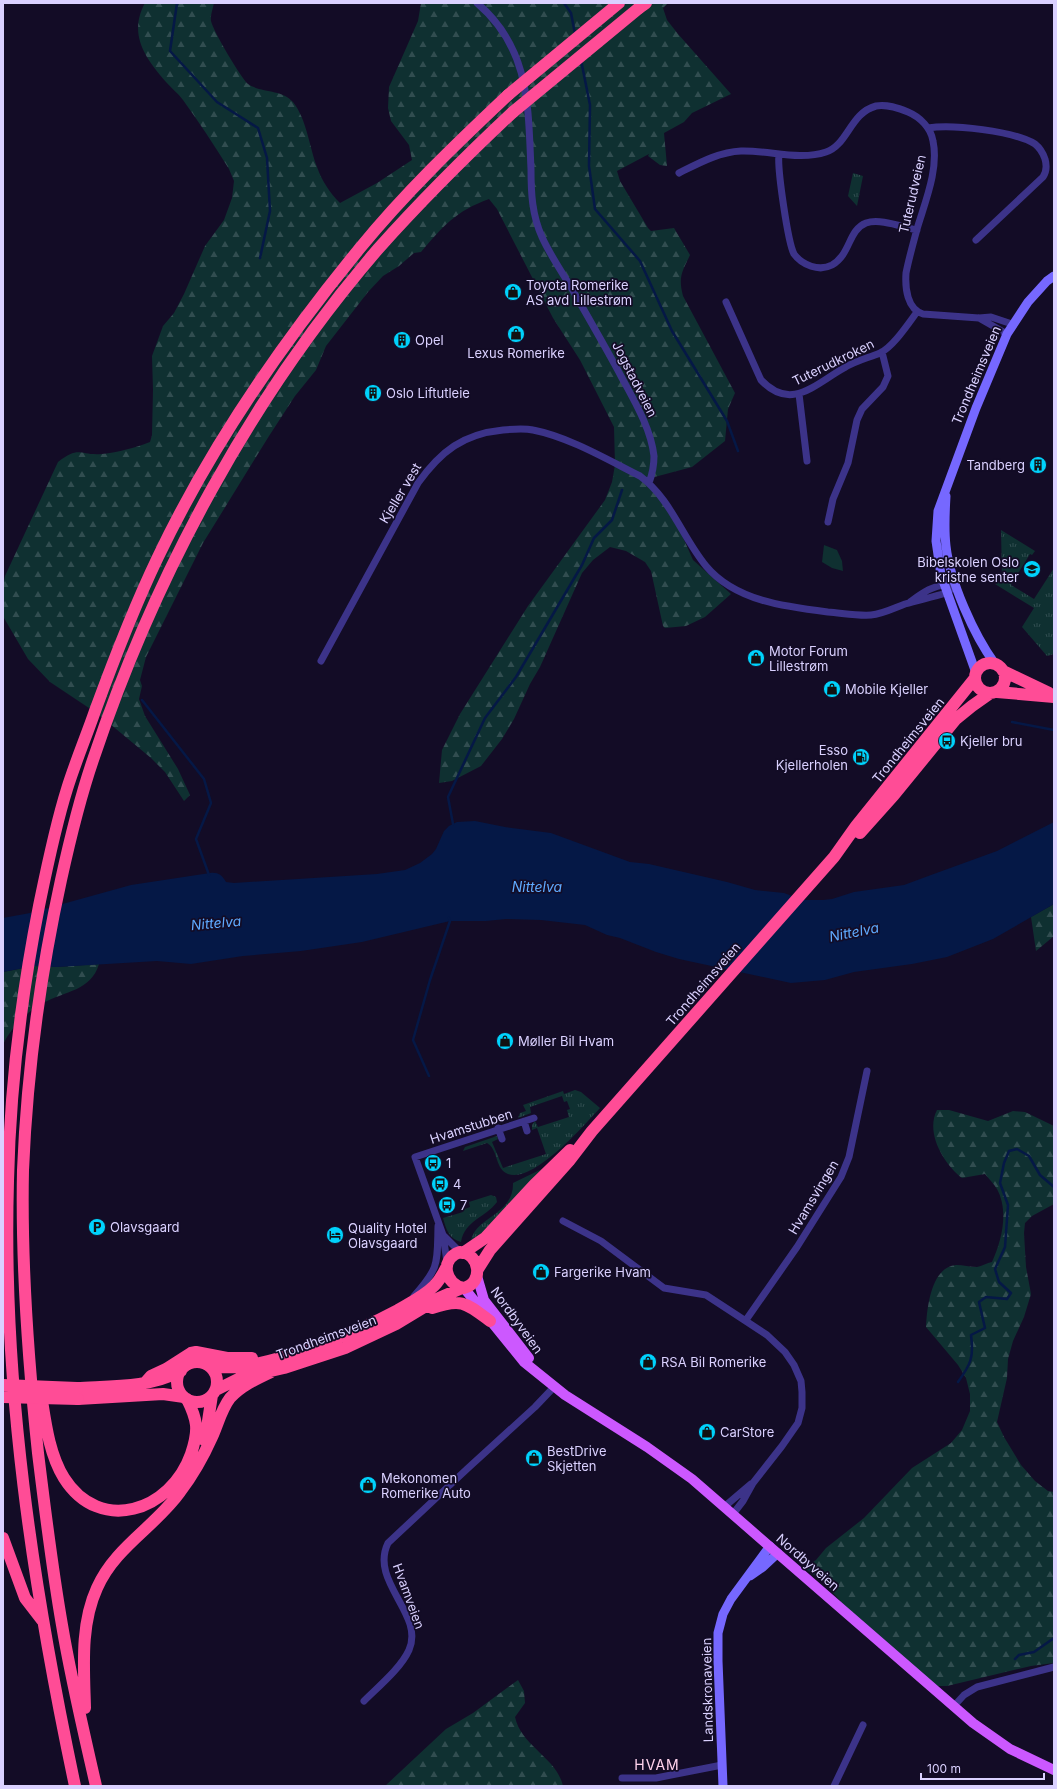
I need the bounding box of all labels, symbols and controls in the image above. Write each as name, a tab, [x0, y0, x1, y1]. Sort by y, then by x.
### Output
street label: Tuterudveien	[895, 153, 929, 235]
place label: Toyota Romerike AS avd Lillestrøm	[526, 277, 632, 308]
shop icon: Toyota Romerike AS avd Lillestrøm	[503, 282, 523, 302]
street label: Trondheimsveien	[948, 323, 1004, 427]
shop icon: Lexus Romerike	[506, 324, 526, 344]
building icon: Opel	[392, 330, 412, 350]
place label: Opel	[415, 332, 444, 348]
street label: Tuterudkroken	[789, 335, 877, 389]
street label: Jogstadveien	[609, 339, 661, 419]
place label: Lexus Romerike	[467, 345, 565, 361]
building icon: Oslo Liftutleie	[363, 383, 383, 403]
place label: Oslo Liftutleie	[386, 385, 470, 401]
building icon: Tandberg	[1028, 455, 1048, 475]
place label: Tandberg	[966, 457, 1025, 473]
street label: Kjeller vest	[376, 460, 424, 526]
place label: Bibelskolen Oslo kristne senter	[917, 554, 1019, 585]
school or university icon: Bibelskolen Oslo kristne senter	[1022, 559, 1042, 579]
place label: Motor Forum Lillestrøm	[769, 643, 848, 674]
shop icon: Motor Forum Lillestrøm	[746, 648, 766, 668]
shop icon: Mobile Kjeller	[822, 679, 842, 699]
place label: Mobile Kjeller	[845, 681, 928, 697]
street label: Trondheimsveien	[869, 694, 947, 786]
bus stop icon: Kjeller bru	[937, 731, 957, 751]
place label: Kjeller bru	[960, 733, 1022, 749]
place label: Esso Kjellerholen	[776, 742, 848, 773]
fuel station icon: Esso Kjellerholen	[851, 747, 871, 767]
water label: Nittelva	[512, 878, 563, 895]
water label: Nittelva	[190, 912, 242, 933]
water label: Nittelva	[828, 918, 881, 945]
street label: Trondheimsveien	[662, 939, 744, 1029]
shop icon: Møller Bil Hvam	[495, 1031, 515, 1051]
place label: Møller Bil Hvam	[518, 1033, 614, 1049]
street label: Hvamstubben	[428, 1105, 514, 1147]
bus stop icon: 1	[423, 1153, 443, 1173]
place label: 1	[446, 1155, 451, 1171]
street label: Hvamsvingen	[785, 1157, 841, 1237]
bus stop icon: 4	[430, 1174, 450, 1194]
place label: 4	[453, 1176, 461, 1192]
bus stop icon: 7	[437, 1195, 457, 1215]
place label: 7	[460, 1197, 467, 1213]
parking icon: Olavsgaard	[87, 1217, 107, 1237]
place label: Olavsgaard	[110, 1219, 180, 1235]
place label: Quality Hotel Olavsgaard	[348, 1220, 427, 1251]
hotel icon: Quality Hotel Olavsgaard	[325, 1225, 345, 1245]
shop icon: Fargerike Hvam	[531, 1262, 551, 1282]
place label: Fargerike Hvam	[554, 1264, 651, 1280]
street label: Nordbyveien	[488, 1284, 546, 1356]
street label: Trondheimsveien	[274, 1311, 378, 1363]
shop icon: RSA Bil Romerike	[638, 1352, 658, 1372]
place label: RSA Bil Romerike	[661, 1354, 766, 1370]
shop icon: CarStore	[697, 1422, 717, 1442]
place label: CarStore	[720, 1424, 774, 1440]
place label: BestDrive Skjetten	[547, 1443, 606, 1474]
shop icon: BestDrive Skjetten	[524, 1448, 544, 1468]
place label: Mekonomen Romerike Auto	[381, 1470, 471, 1501]
shop icon: Mekonomen Romerike Auto	[358, 1475, 378, 1495]
street label: Nordbyveien	[773, 1530, 843, 1594]
street label: Hvamveien	[390, 1561, 428, 1631]
street label: Landskronaveien	[698, 1638, 716, 1742]
scale bar	[921, 1755, 1044, 1781]
district label: HVAM	[634, 1756, 680, 1773]
text: 100 m	[927, 1761, 961, 1776]

